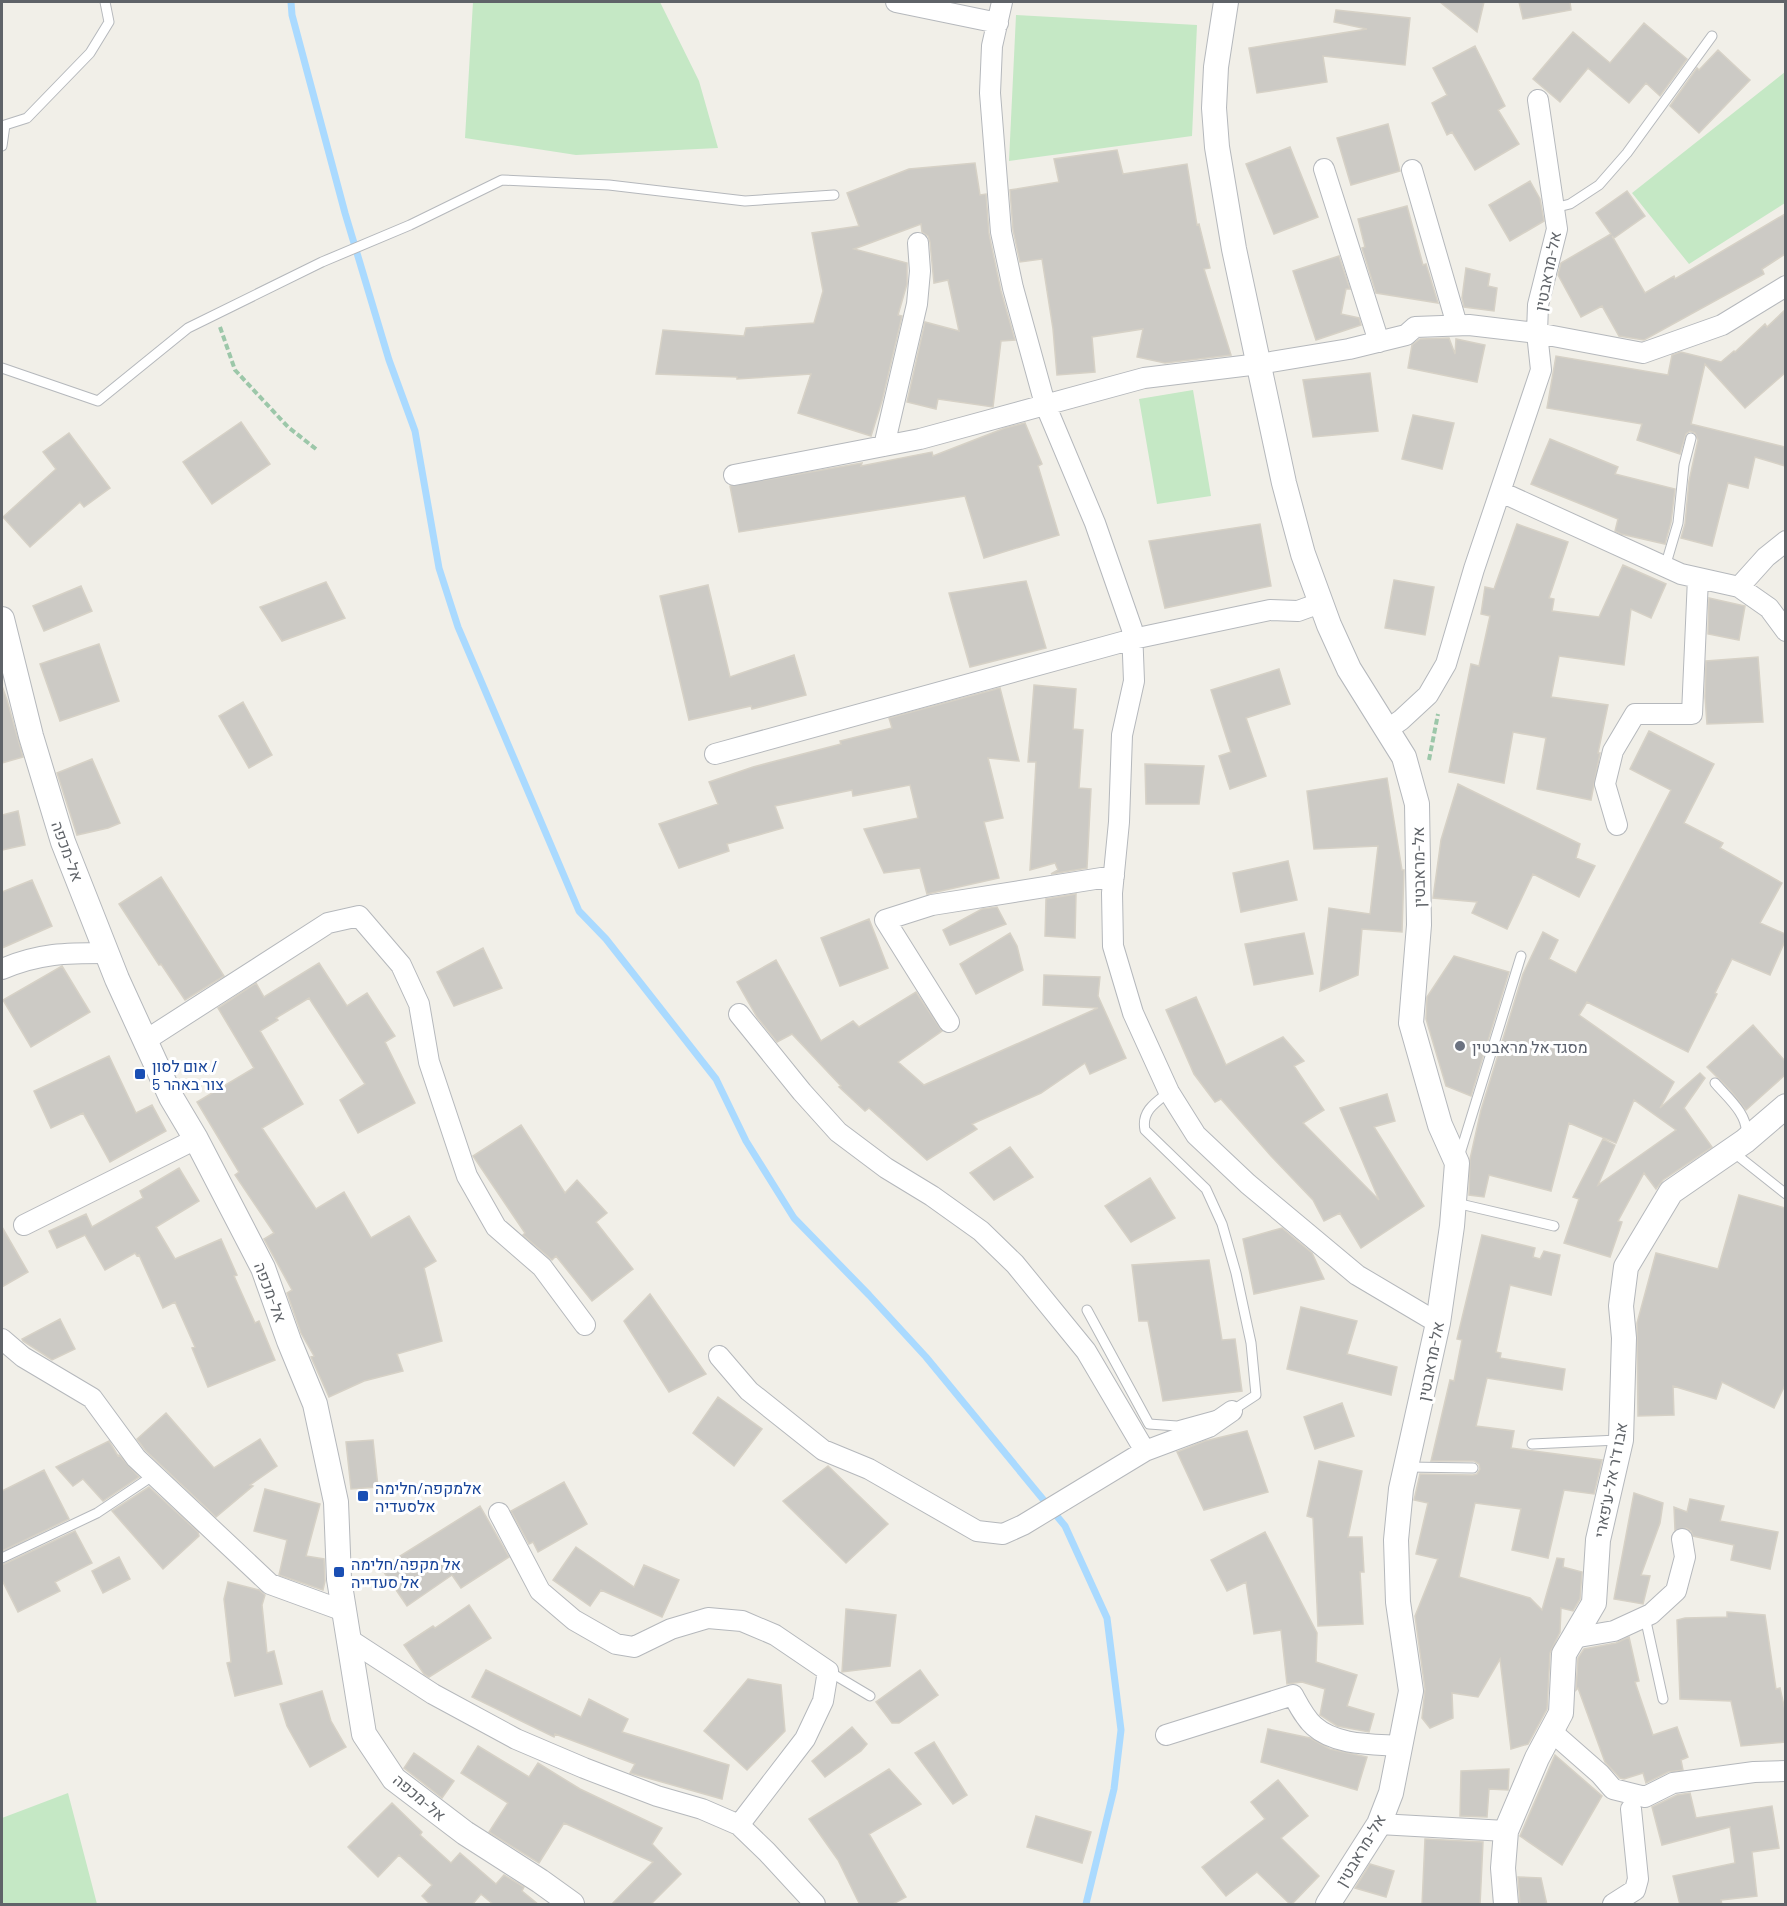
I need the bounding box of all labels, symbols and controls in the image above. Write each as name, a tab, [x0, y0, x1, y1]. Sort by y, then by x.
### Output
street label: אל-מראבטין	[1530, 230, 1564, 312]
street label: אל-מכפה	[48, 818, 88, 884]
street label: אל-מראבטין	[1408, 826, 1428, 908]
place label: מסגד אל מראבטין	[1472, 1037, 1588, 1056]
marker: מסגד אל מראבטין	[1453, 1039, 1467, 1053]
place label: אום לסון / צור באהר 5	[152, 1056, 224, 1093]
marker: אום לסון / צור באהר 5	[133, 1067, 147, 1081]
street label: אל-מכפה	[251, 1259, 291, 1325]
street label: אל-מראבטין	[1413, 1320, 1447, 1402]
street label: אבו ד'ר אל-ע'פארי	[1589, 1421, 1631, 1539]
place label: אלמקפה/חלימה אלסעדיה	[375, 1478, 482, 1515]
marker: אלמקפה/חלימה אלסעדיה	[356, 1489, 370, 1503]
place label: אל מקפה/חלימה אל סעדייה	[351, 1554, 461, 1591]
marker: אל מקפה/חלימה אל סעדייה	[332, 1565, 346, 1579]
street label: אל-מכפה	[390, 1769, 450, 1825]
street label: אל-מראבטין	[1331, 1810, 1389, 1890]

